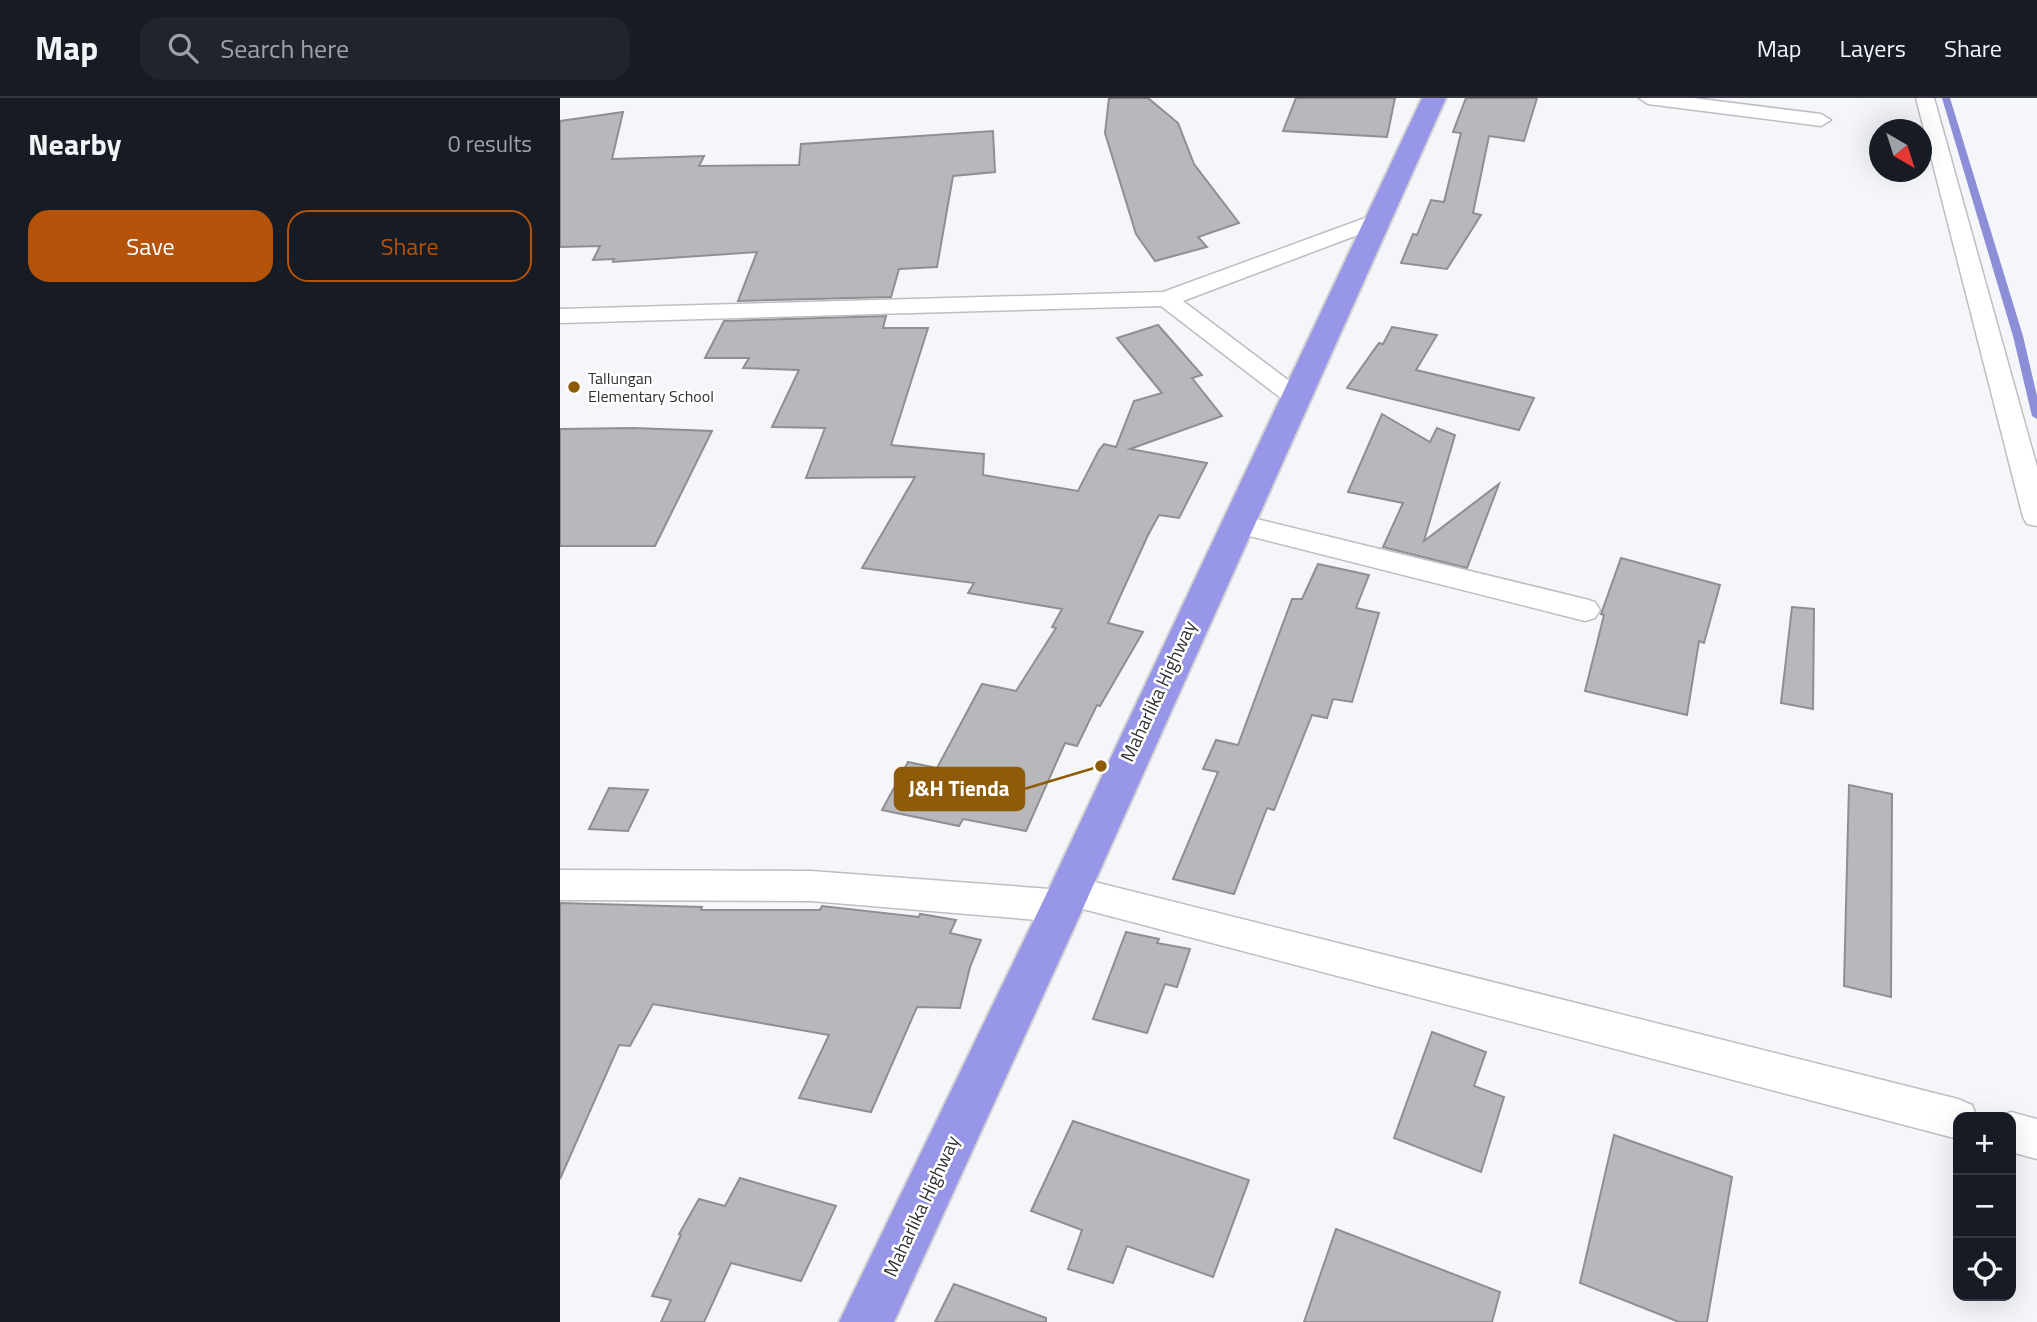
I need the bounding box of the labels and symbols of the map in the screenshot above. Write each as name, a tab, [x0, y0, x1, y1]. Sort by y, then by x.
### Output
north arrow	[1869, 119, 1932, 182]
place label: Tallungan Elementary School	[588, 366, 714, 408]
marker: Tallungan Elementary School	[566, 379, 582, 395]
street label: Maharlika Highway	[1112, 615, 1203, 766]
callout: J&H Tienda	[895, 768, 1024, 810]
text: J&H Tienda	[909, 772, 1010, 804]
street label: Maharlika Highway	[875, 1130, 966, 1281]

